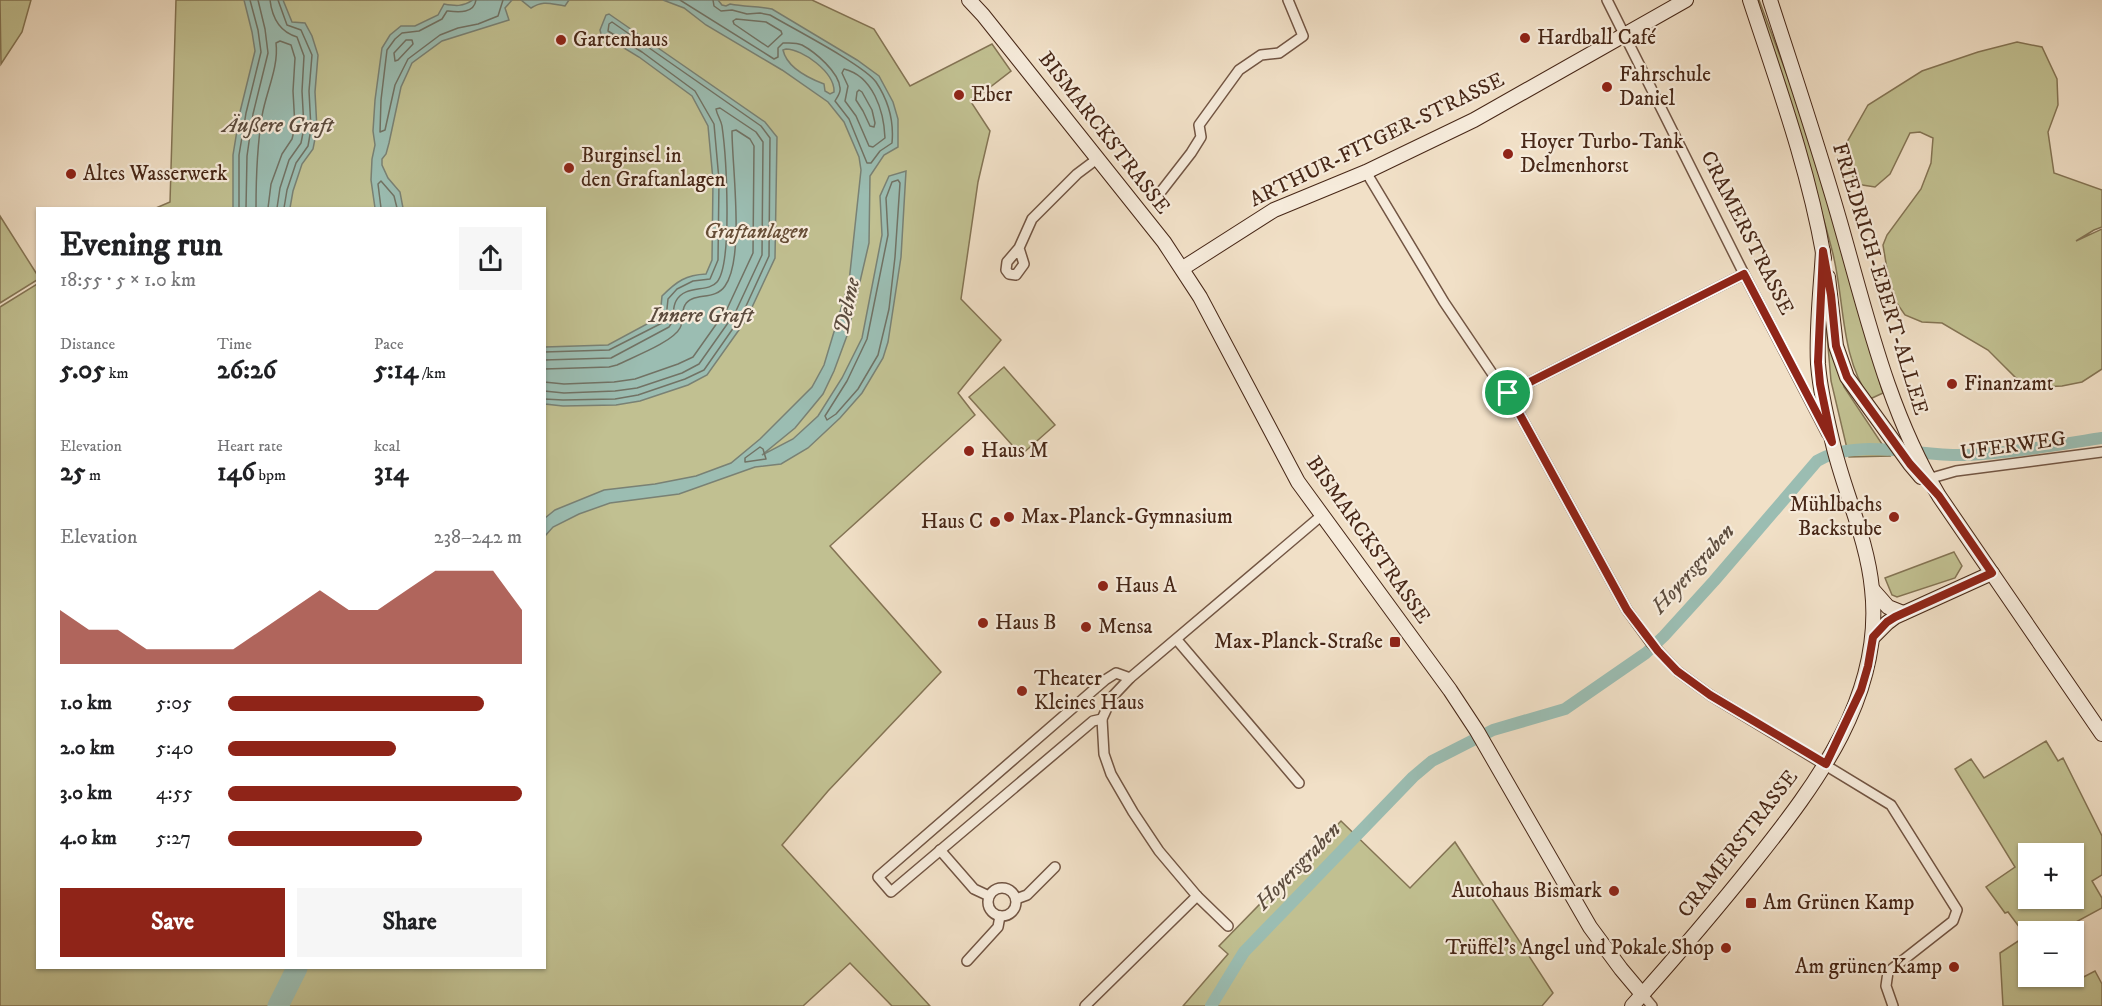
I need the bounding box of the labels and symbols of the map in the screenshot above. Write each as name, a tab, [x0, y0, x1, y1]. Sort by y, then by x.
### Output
place label: Hardball Café	[1537, 25, 1656, 51]
place label: Gartenhaus	[573, 27, 668, 53]
marker: Hardball Café	[1518, 31, 1532, 45]
marker: Gartenhaus	[554, 33, 568, 47]
street label: BISMARCKSTRASSE	[1032, 47, 1176, 220]
place label: Fahrschule Daniel	[1619, 62, 1711, 112]
street label: ARTHUR-FITGER-STRASSE	[1245, 67, 1509, 213]
marker: Fahrschule Daniel	[1600, 80, 1614, 94]
place label: Eber	[971, 82, 1012, 108]
marker: Eber	[952, 88, 966, 102]
water label: Äußere Graft	[220, 112, 335, 139]
place label: Hoyer Turbo-Tank Delmenhorst	[1520, 129, 1684, 179]
street label: FRIEDRICH-EBERT-ALLEE	[1826, 140, 1934, 418]
place label: Burginsel in den Graftanlagen	[581, 143, 726, 193]
marker: Hoyer Turbo-Tank Delmenhorst	[1501, 147, 1515, 161]
street label: CRAMERSTRASSE	[1694, 147, 1800, 319]
place label: Altes Wasserwerk	[83, 161, 228, 187]
marker: Burginsel in den Graftanlagen	[562, 161, 576, 175]
marker: Altes Wasserwerk	[64, 167, 78, 181]
park label: Graftanlagen	[704, 219, 808, 245]
water label: Delme	[828, 275, 866, 337]
water label: Innere Graft	[647, 302, 754, 329]
pin	[1482, 367, 1533, 418]
place label: Finanzamt	[1964, 371, 2054, 397]
marker: Finanzamt	[1945, 377, 1959, 391]
street label: UFERWEG	[1959, 426, 2068, 466]
place label: Haus M	[981, 438, 1048, 464]
marker: Haus M	[962, 444, 976, 458]
street label: BISMARCKSTRASSE	[1300, 451, 1436, 629]
place label: Mühlbachs Backstube	[1790, 492, 1882, 542]
place label: Max-Planck-Gymnasium	[1021, 504, 1233, 530]
place label: Haus C	[921, 509, 983, 535]
marker: Max-Planck-Gymnasium	[1002, 510, 1016, 524]
marker: Mühlbachs Backstube	[1887, 510, 1901, 524]
marker: Haus C	[988, 515, 1002, 529]
water label: Hoyersgraben	[1645, 518, 1741, 620]
place label: Haus A	[1115, 573, 1177, 599]
marker: Haus A	[1096, 579, 1110, 593]
place label: Haus B	[995, 610, 1057, 636]
place label: Mensa	[1098, 614, 1153, 640]
marker: Haus B	[976, 616, 990, 630]
marker: Mensa	[1079, 620, 1093, 634]
place label: Max-Planck-Straße	[1214, 629, 1383, 655]
marker: Max-Planck-Straße	[1388, 635, 1402, 649]
place label: Theater Kleines Haus	[1034, 666, 1144, 716]
marker: Theater Kleines Haus	[1015, 684, 1029, 698]
street label: CRAMERSTRASSE	[1672, 765, 1804, 923]
water label: Hoyersgraben	[1249, 816, 1347, 916]
place label: Autohaus Bismark	[1452, 878, 1603, 904]
marker: Autohaus Bismark	[1607, 884, 1621, 898]
place label: Am Grünen Kamp	[1763, 890, 1914, 916]
marker: Am Grünen Kamp	[1744, 896, 1758, 910]
place label: Trüffel's Angel und Pokale Shop	[1445, 935, 1714, 961]
marker: Trüffel's Angel und Pokale Shop	[1719, 941, 1733, 955]
place label: Am grünen Kamp	[1795, 954, 1942, 980]
marker: Am grünen Kamp	[1947, 960, 1961, 974]

